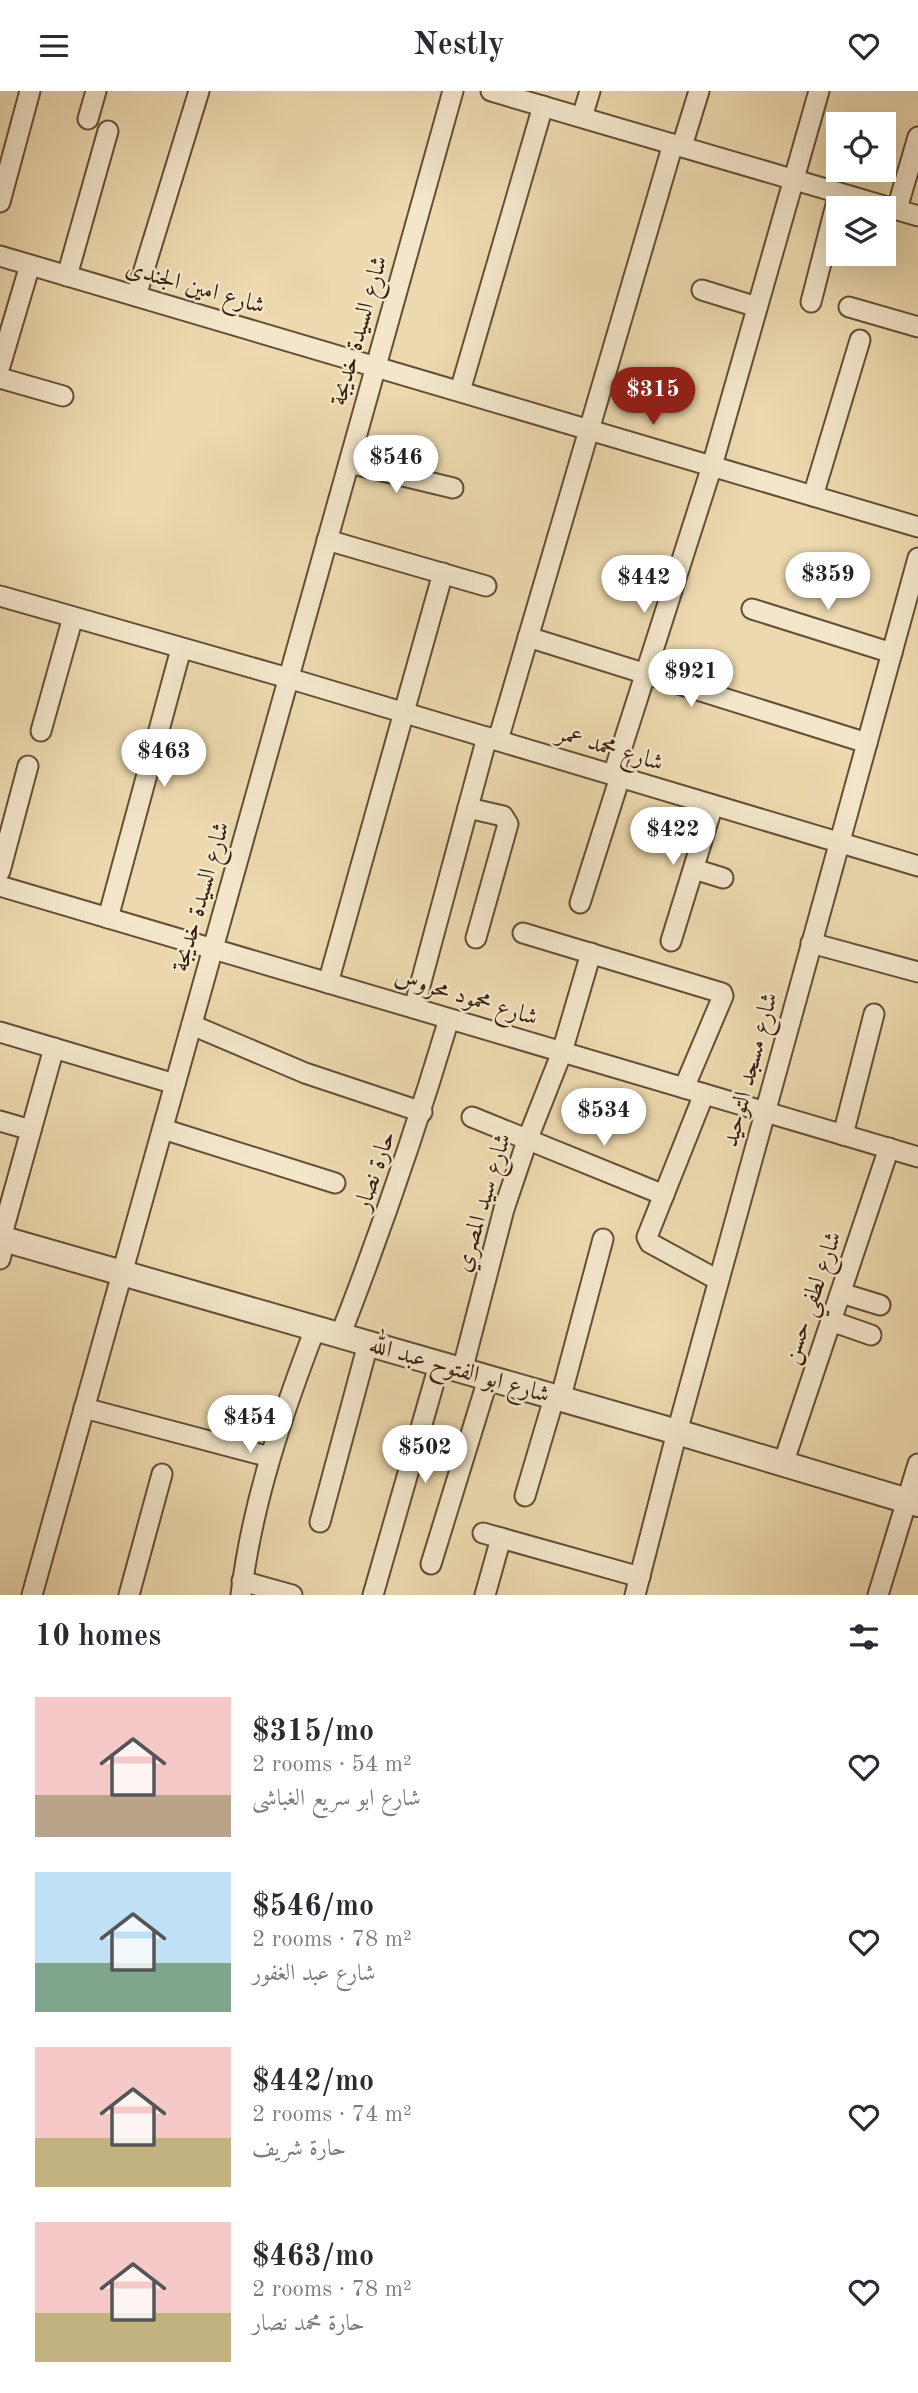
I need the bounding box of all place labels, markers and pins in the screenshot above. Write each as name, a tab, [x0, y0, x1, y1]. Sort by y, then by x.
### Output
pin: $315	[612, 367, 694, 427]
pin: $546	[355, 435, 437, 495]
pin: $359	[787, 553, 869, 612]
pin: $442	[603, 555, 685, 615]
pin: $921	[650, 649, 732, 709]
pin: $463	[123, 729, 205, 789]
pin: $422	[632, 807, 714, 867]
pin: $534	[563, 1089, 645, 1148]
pin: $454	[209, 1395, 291, 1455]
pin: $502	[384, 1425, 466, 1485]

